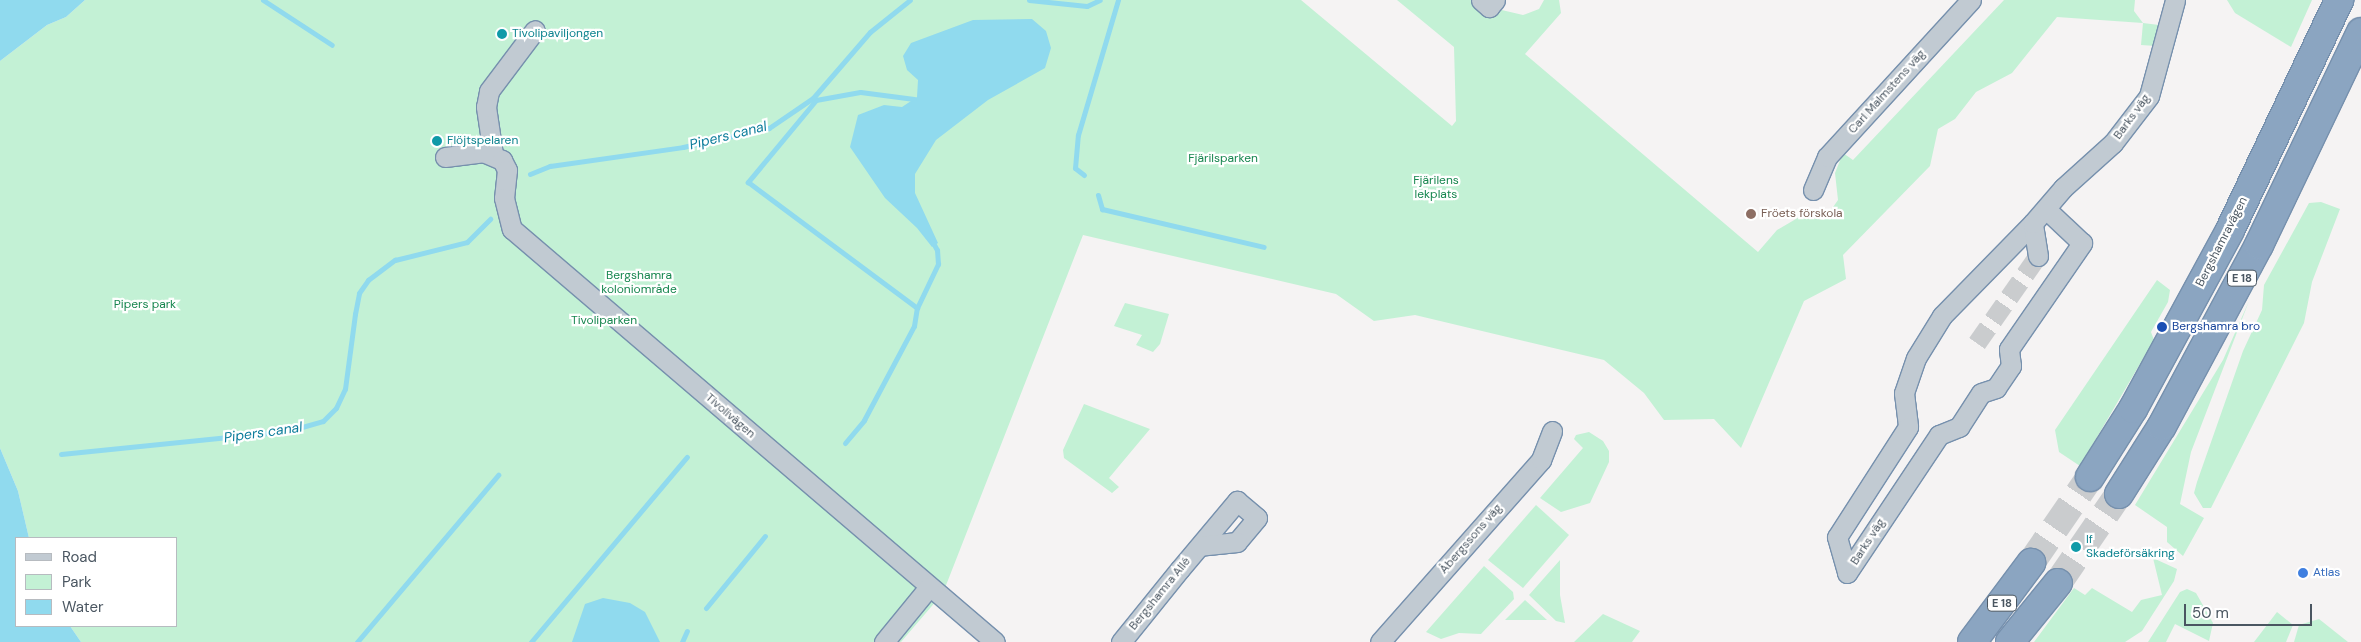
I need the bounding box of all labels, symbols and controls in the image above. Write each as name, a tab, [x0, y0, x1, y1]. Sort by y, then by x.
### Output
place label: Tivolipaviljongen	[512, 27, 603, 41]
marker: Tivolipaviljongen	[496, 28, 508, 40]
street label: Carl Malmstens väg	[1846, 47, 1928, 137]
street label: Barks väg	[2111, 92, 2153, 142]
water label: Pipers canal	[688, 117, 768, 153]
place label: Flöjtspelaren	[447, 134, 518, 148]
marker: Flöjtspelaren	[431, 135, 443, 147]
park label: Fjärilsparken	[1188, 152, 1258, 166]
park label: Fjärilens lekplats	[1413, 174, 1459, 202]
street label: Bergshamravägen	[2193, 195, 2251, 289]
place label: Fröets förskola	[1761, 207, 1843, 221]
marker: Fröets förskola	[1745, 208, 1757, 220]
park label: Bergshamra koloniområde	[601, 269, 677, 297]
road number: E 18	[2227, 270, 2257, 286]
park label: Pipers park	[114, 298, 176, 312]
park label: Tivoliparken	[571, 314, 637, 328]
place label: Bergshamra bro	[2172, 320, 2260, 334]
marker: Bergshamra bro	[2156, 321, 2168, 333]
street label: Tivolivägen	[702, 391, 758, 441]
water label: Pipers canal	[223, 418, 303, 446]
street label: Åbergssons väg	[1437, 501, 1505, 577]
street label: Barks väg	[1848, 516, 1888, 568]
place label: If Skadeförsäkring	[2086, 533, 2175, 561]
legend	[15, 537, 178, 627]
marker: If Skadeförsäkring	[2070, 541, 2082, 553]
text: Road	[62, 547, 97, 567]
street label: Bergshamra Allé	[1126, 555, 1194, 633]
place label: Atlas	[2313, 566, 2340, 580]
marker: Atlas	[2297, 567, 2309, 579]
text: Park	[62, 572, 92, 592]
road number: E 18	[1987, 594, 2017, 612]
scale bar	[2186, 594, 2314, 626]
text: Water	[62, 597, 103, 617]
text: 50 m	[2192, 603, 2229, 623]

